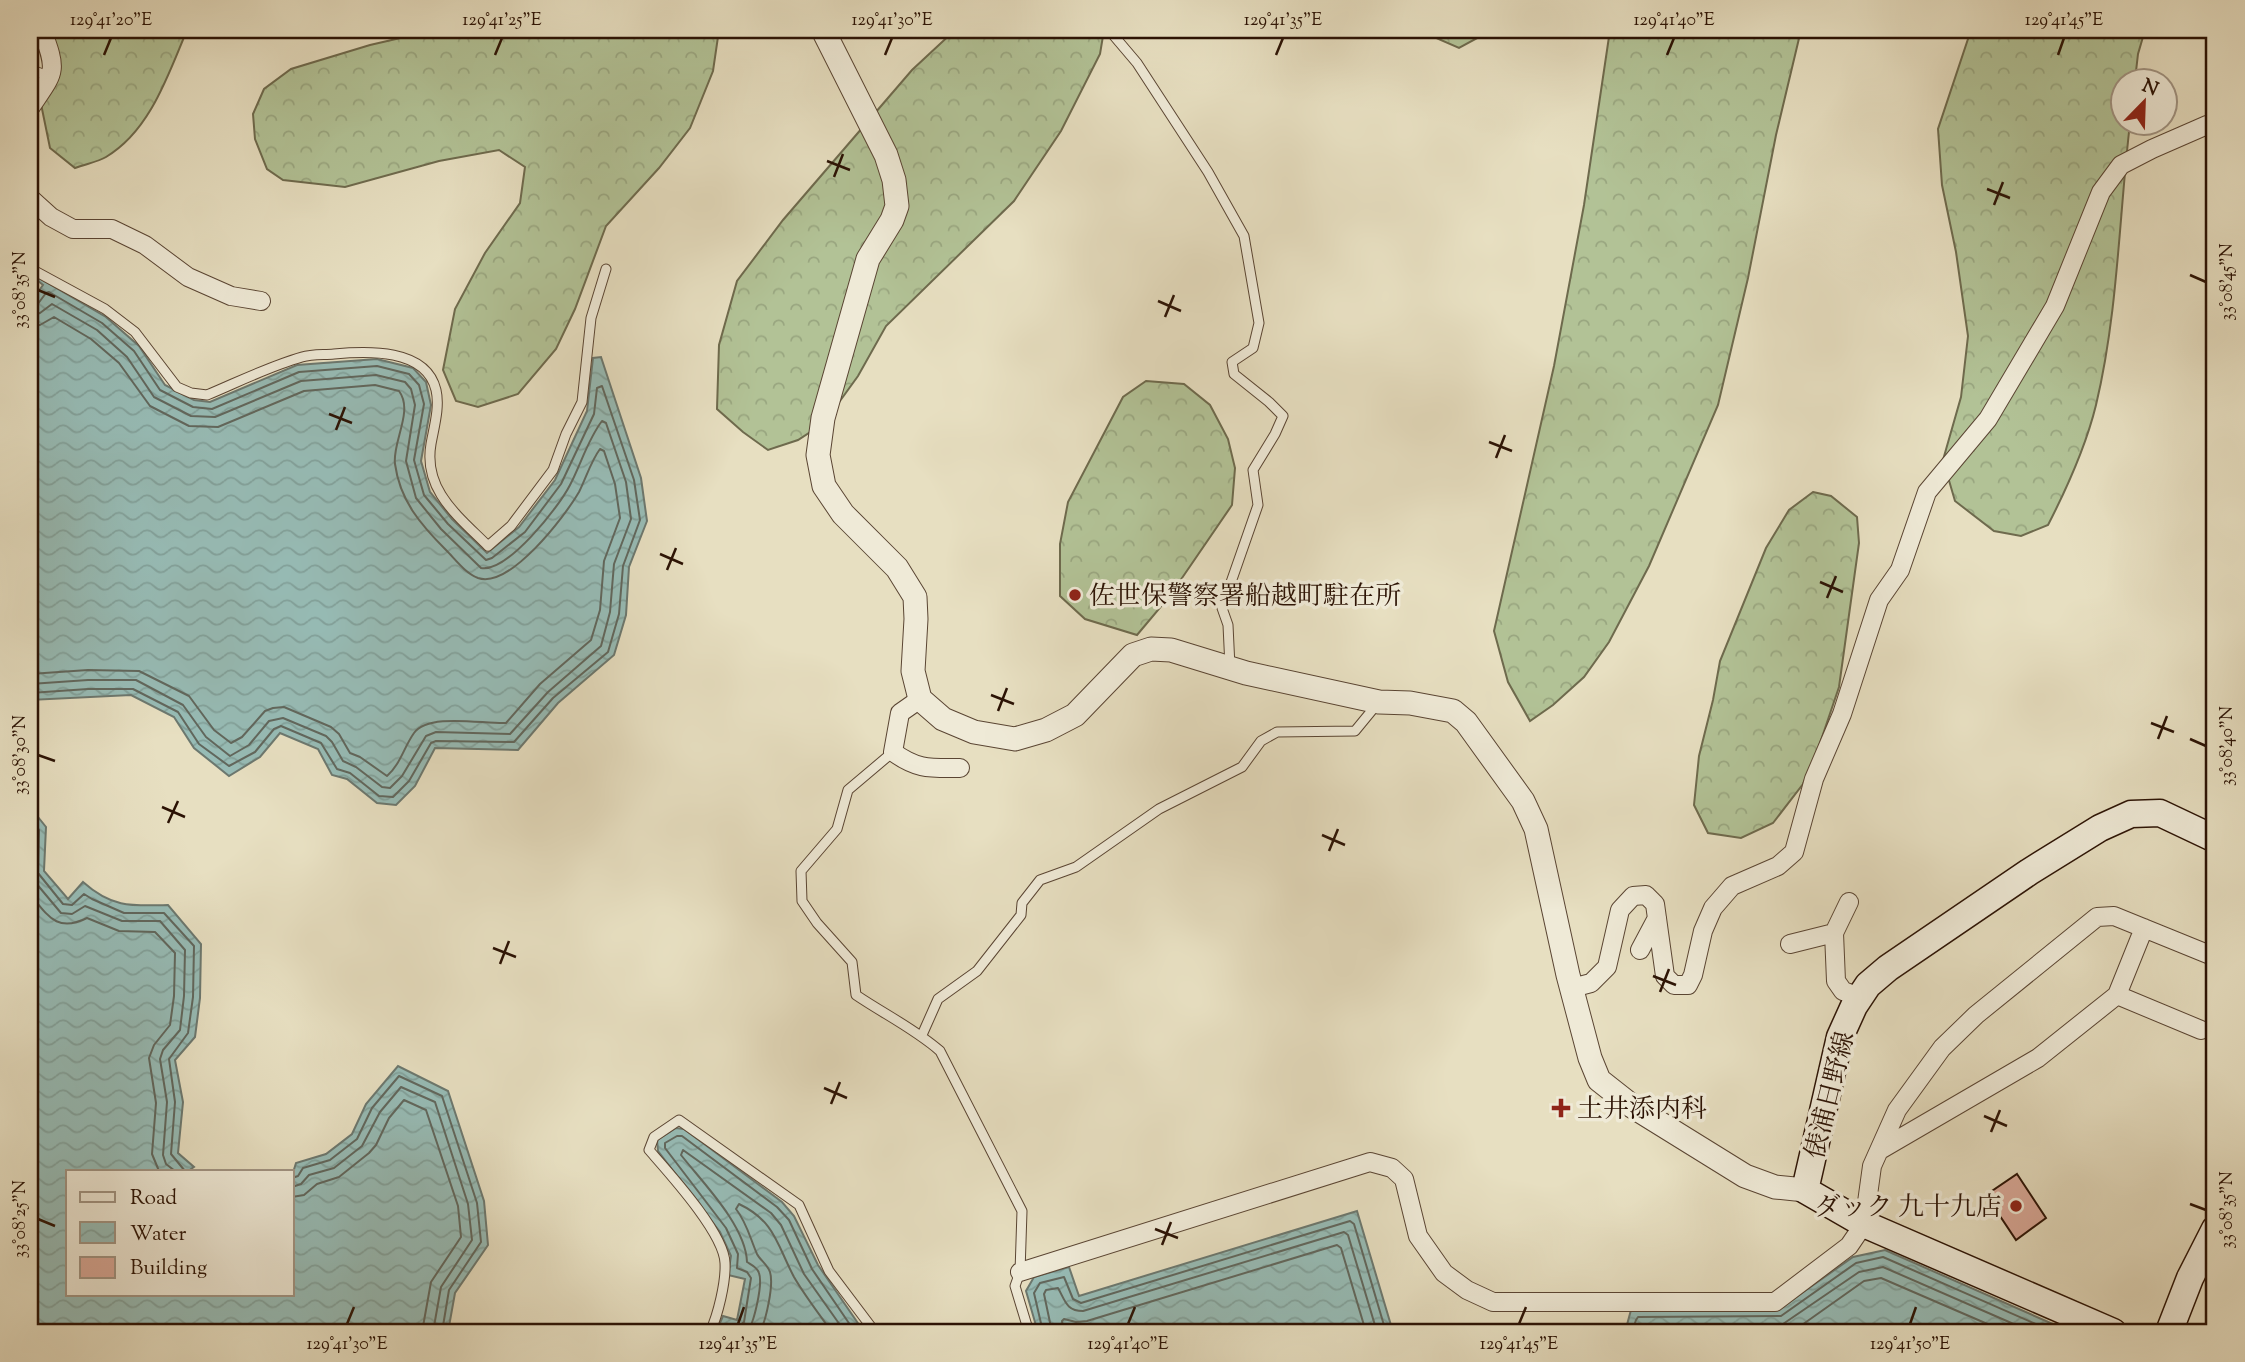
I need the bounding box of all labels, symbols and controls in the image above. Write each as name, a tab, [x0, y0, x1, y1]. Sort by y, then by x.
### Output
text: 129°41'20"E	[70, 8, 152, 34]
text: 129°41'25"E	[462, 8, 542, 34]
text: 129°41'30"E	[851, 8, 933, 34]
text: 129°41'35"E	[1244, 8, 1322, 34]
text: 129°41'40"E	[1633, 8, 1715, 34]
text: 129°41'45"E	[2025, 8, 2103, 34]
north arrow	[2108, 66, 2178, 136]
text: N	[2137, 73, 2162, 104]
text: 33°08'45"N	[2215, 243, 2241, 321]
text: 33°08'35"N	[8, 251, 34, 329]
place label: 佐世保警察署船越町駐在所	[1089, 579, 1401, 616]
marker: 佐世保警察署船越町駐在所	[1067, 587, 1083, 603]
text: 33°08'40"N	[2215, 706, 2241, 786]
text: 33°08'30"N	[8, 715, 34, 795]
street label: 俵浦日野線	[1798, 1028, 1865, 1163]
place label: 土井添内科	[1577, 1092, 1707, 1129]
marker: 土井添内科	[1551, 1098, 1571, 1118]
legend	[66, 1170, 294, 1296]
text: 33°08'35"N	[2215, 1171, 2241, 1249]
text: 33°08'25"N	[8, 1180, 34, 1258]
text: Road	[130, 1184, 177, 1214]
place label: ダック 九十九店	[1814, 1190, 2002, 1227]
marker: ダック 九十九店	[2008, 1198, 2024, 1214]
text: Water	[130, 1220, 187, 1250]
text: Building	[130, 1254, 207, 1284]
text: 129°41'30"E	[306, 1332, 388, 1358]
text: 129°41'35"E	[699, 1332, 777, 1358]
text: 129°41'40"E	[1087, 1332, 1169, 1358]
text: 129°41'45"E	[1480, 1332, 1558, 1358]
text: 129°41'50"E	[1870, 1332, 1950, 1358]

